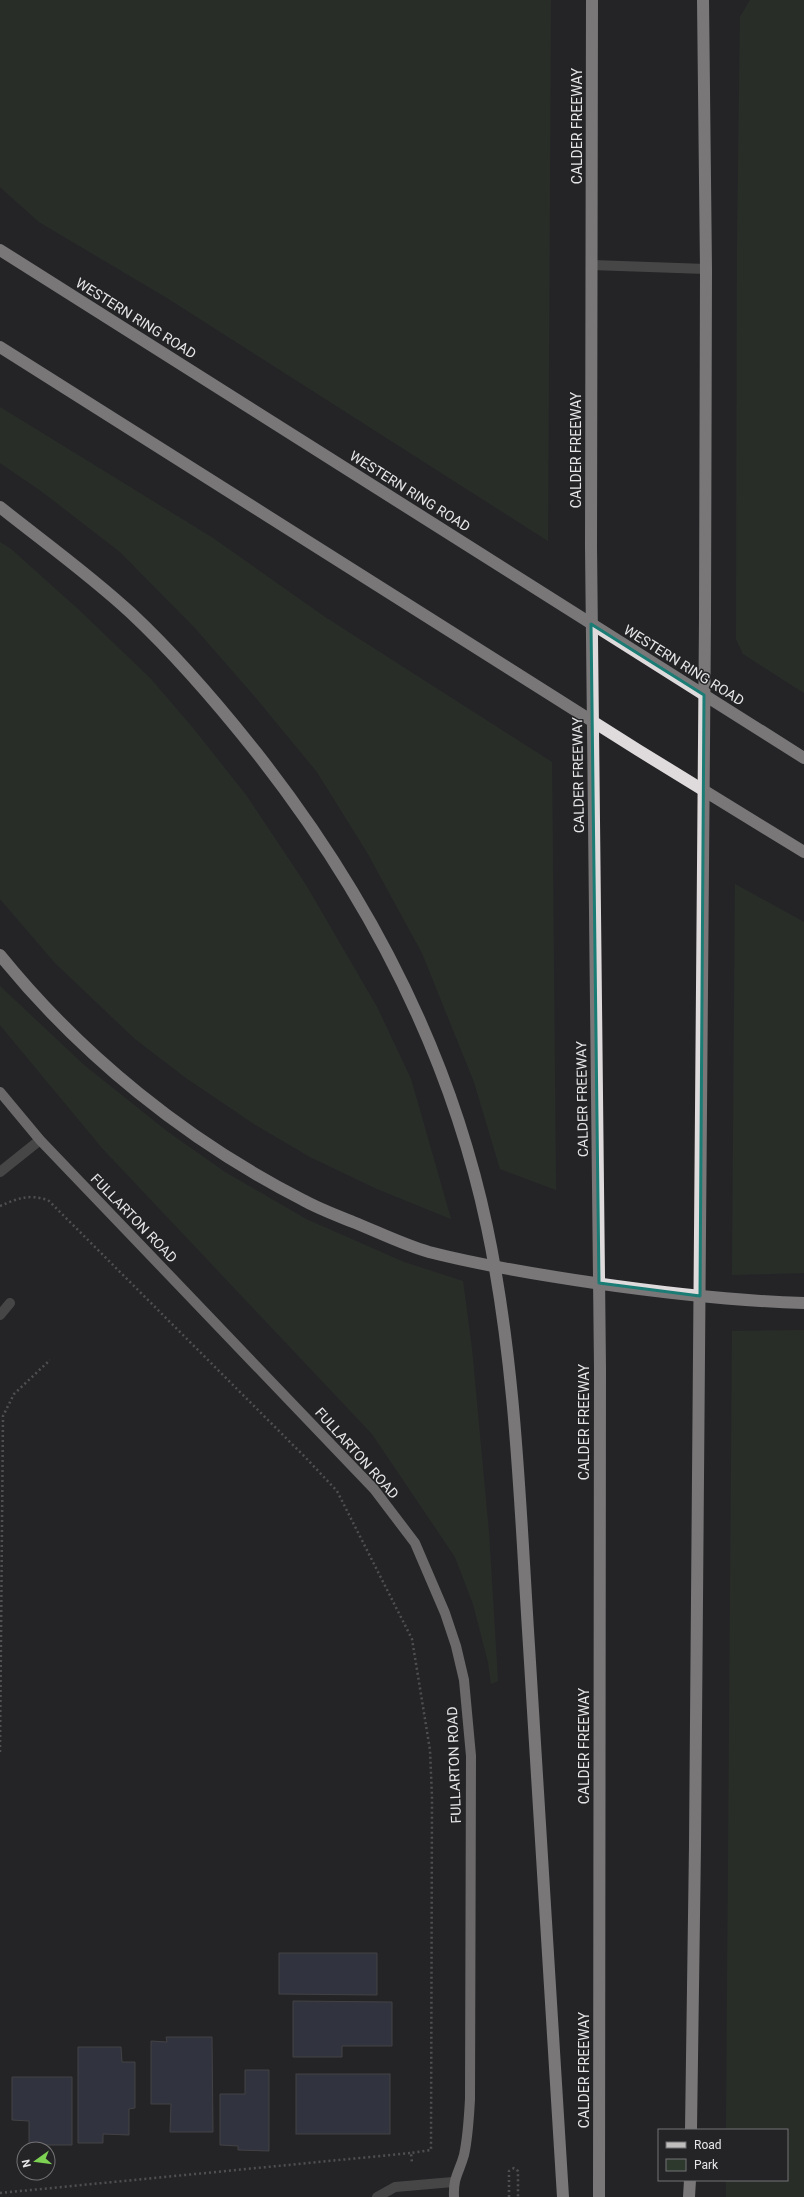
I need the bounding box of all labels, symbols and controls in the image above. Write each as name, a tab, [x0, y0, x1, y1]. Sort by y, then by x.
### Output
street label: CALDER FREEWAY	[569, 67, 585, 184]
street label: WESTERN RING ROAD	[73, 274, 199, 362]
street label: CALDER FREEWAY	[568, 391, 584, 508]
street label: WESTERN RING ROAD	[347, 447, 473, 535]
street label: WESTERN RING ROAD	[621, 621, 747, 709]
street label: CALDER FREEWAY	[569, 716, 587, 833]
street label: CALDER FREEWAY	[573, 1040, 591, 1157]
street label: FULLARTON ROAD	[88, 1170, 180, 1266]
street label: CALDER FREEWAY	[576, 1363, 592, 1480]
street label: FULLARTON ROAD	[312, 1404, 402, 1502]
street label: CALDER FREEWAY	[576, 1687, 592, 1804]
street label: FULLARTON ROAD	[444, 1706, 464, 1824]
street label: CALDER FREEWAY	[576, 2011, 592, 2128]
legend	[658, 2129, 788, 2181]
text: Road	[694, 2138, 722, 2152]
north arrow	[16, 2141, 56, 2181]
text: N	[19, 2158, 34, 2169]
text: Park	[694, 2158, 719, 2172]

